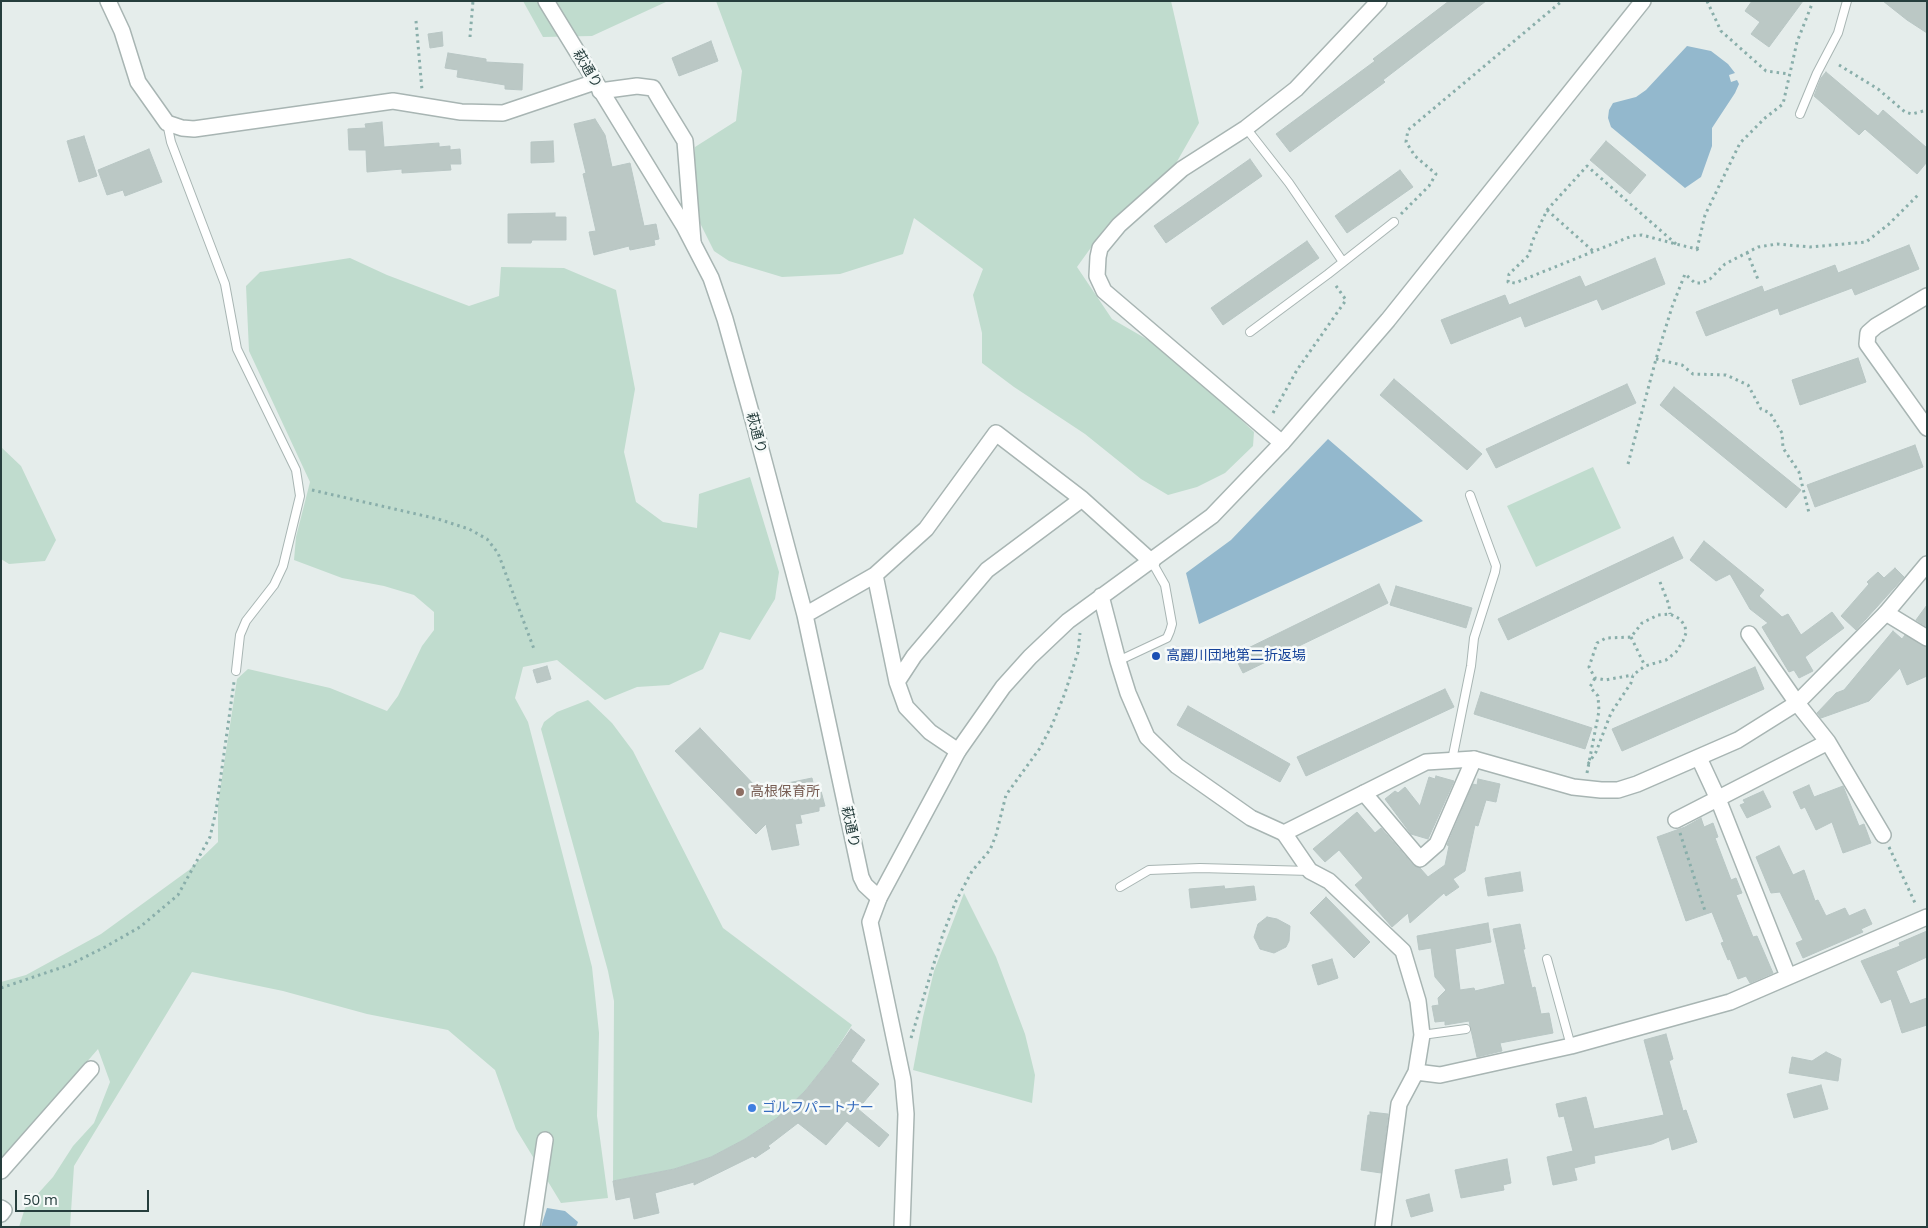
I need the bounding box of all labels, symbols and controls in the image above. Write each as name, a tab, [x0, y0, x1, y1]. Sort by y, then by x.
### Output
street label: 萩通り	[569, 47, 605, 91]
street label: 萩通り	[742, 411, 770, 455]
place label: 高麗川団地第二折返場	[1166, 648, 1306, 664]
marker: 高麗川団地第二折返場	[1150, 650, 1162, 662]
place label: 高根保育所	[750, 784, 820, 800]
marker: 高根保育所	[734, 786, 746, 798]
street label: 萩通り	[837, 805, 863, 849]
place label: ゴルフパートナー	[762, 1100, 874, 1116]
marker: ゴルフパートナー	[746, 1102, 758, 1114]
scale bar	[18, 1180, 151, 1212]
text: 50 m	[23, 1189, 58, 1209]

